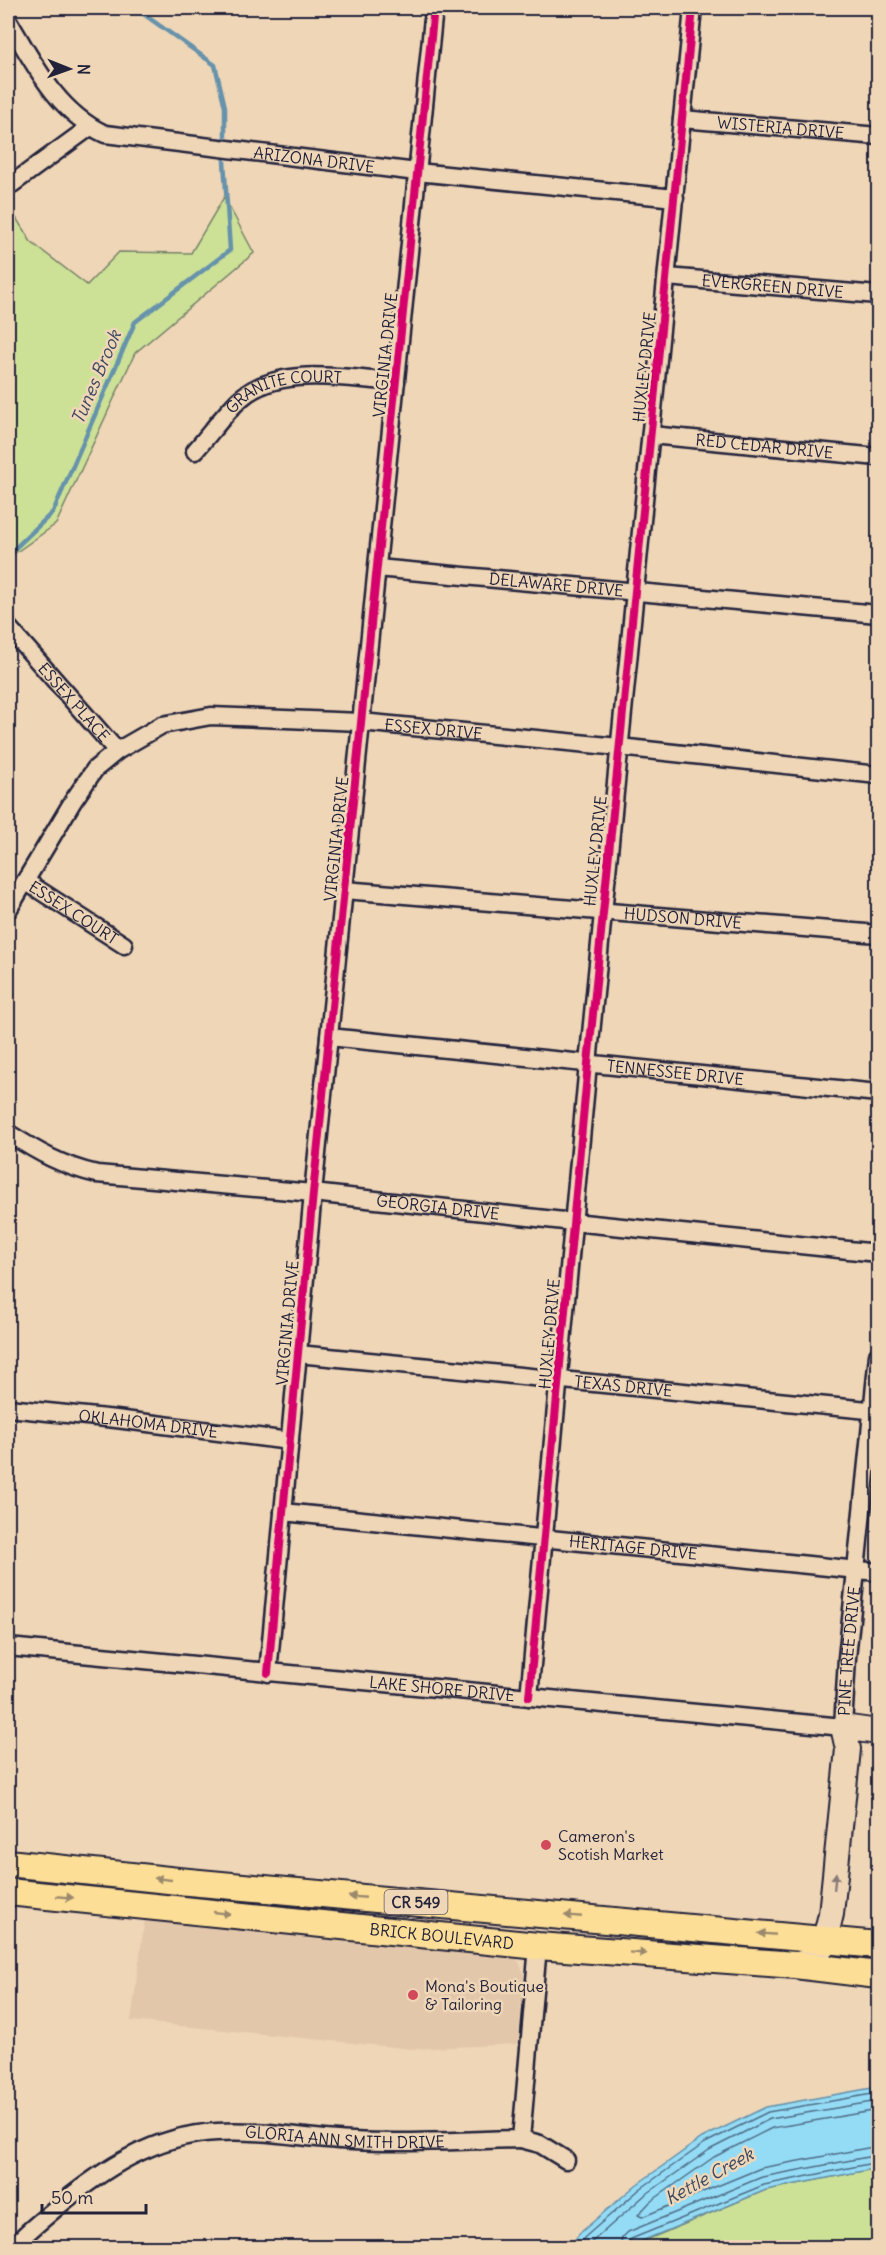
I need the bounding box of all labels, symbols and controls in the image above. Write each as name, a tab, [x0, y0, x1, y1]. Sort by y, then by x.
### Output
north arrow	[39, 39, 99, 99]
text: N	[74, 64, 94, 75]
street label: WISTERIA DRIVE	[716, 112, 845, 143]
street label: ARIZONA DRIVE	[252, 142, 376, 177]
street label: EVERGREEN DRIVE	[701, 270, 844, 302]
street label: VIRGINIA DRIVE	[368, 291, 402, 419]
street label: HUXLEY DRIVE	[628, 311, 660, 423]
water label: Tunes Brook	[66, 325, 127, 427]
street label: GRANITE COURT	[221, 366, 342, 418]
street label: RED CEDAR DRIVE	[695, 429, 834, 463]
street label: DELAWARE DRIVE	[488, 568, 624, 601]
street label: ESSEX PLACE	[34, 658, 114, 746]
street label: ESSEX DRIVE	[384, 714, 483, 744]
street label: VIRGINIA DRIVE	[319, 775, 353, 903]
street label: HUXLEY DRIVE	[579, 795, 611, 907]
street label: ESSEX COURT	[25, 876, 122, 949]
street label: HUDSON DRIVE	[623, 903, 742, 933]
street label: TENNESSEE DRIVE	[606, 1055, 745, 1089]
street label: GEORGIA DRIVE	[375, 1190, 501, 1224]
street label: VIRGINIA DRIVE	[272, 1260, 302, 1386]
street label: HUXLEY DRIVE	[534, 1278, 564, 1390]
street label: TEXAS DRIVE	[573, 1371, 674, 1401]
street label: OKLAHOMA DRIVE	[78, 1405, 219, 1442]
street label: HERITAGE DRIVE	[568, 1531, 698, 1564]
street label: PINE TREE DRIVE	[834, 1585, 864, 1716]
street label: LAKE SHORE DRIVE	[368, 1672, 516, 1706]
place label: Cameron's Scotish Market	[558, 1826, 664, 1864]
marker: Cameron's Scotish Market	[539, 1838, 553, 1852]
one-way arrow	[830, 1872, 840, 1891]
one-way arrow	[154, 1875, 173, 1884]
road number: CR 549	[384, 1890, 448, 1914]
one-way arrow	[55, 1892, 74, 1902]
one-way arrow	[348, 1892, 367, 1902]
one-way arrow	[213, 1908, 232, 1918]
one-way arrow	[563, 1912, 582, 1921]
street label: BRICK BOULEVARD	[369, 1919, 515, 1953]
one-way arrow	[757, 1929, 776, 1938]
one-way arrow	[628, 1948, 647, 1958]
place label: Mona's Boutique & Tailoring	[425, 1976, 544, 2014]
marker: Mona's Boutique & Tailoring	[406, 1988, 420, 2002]
street label: GLORIA ANN SMITH DRIVE	[245, 2122, 445, 2152]
water label: Kettle Creek	[661, 2141, 759, 2210]
scale bar	[42, 2177, 146, 2215]
text: 50 m	[51, 2186, 93, 2209]

